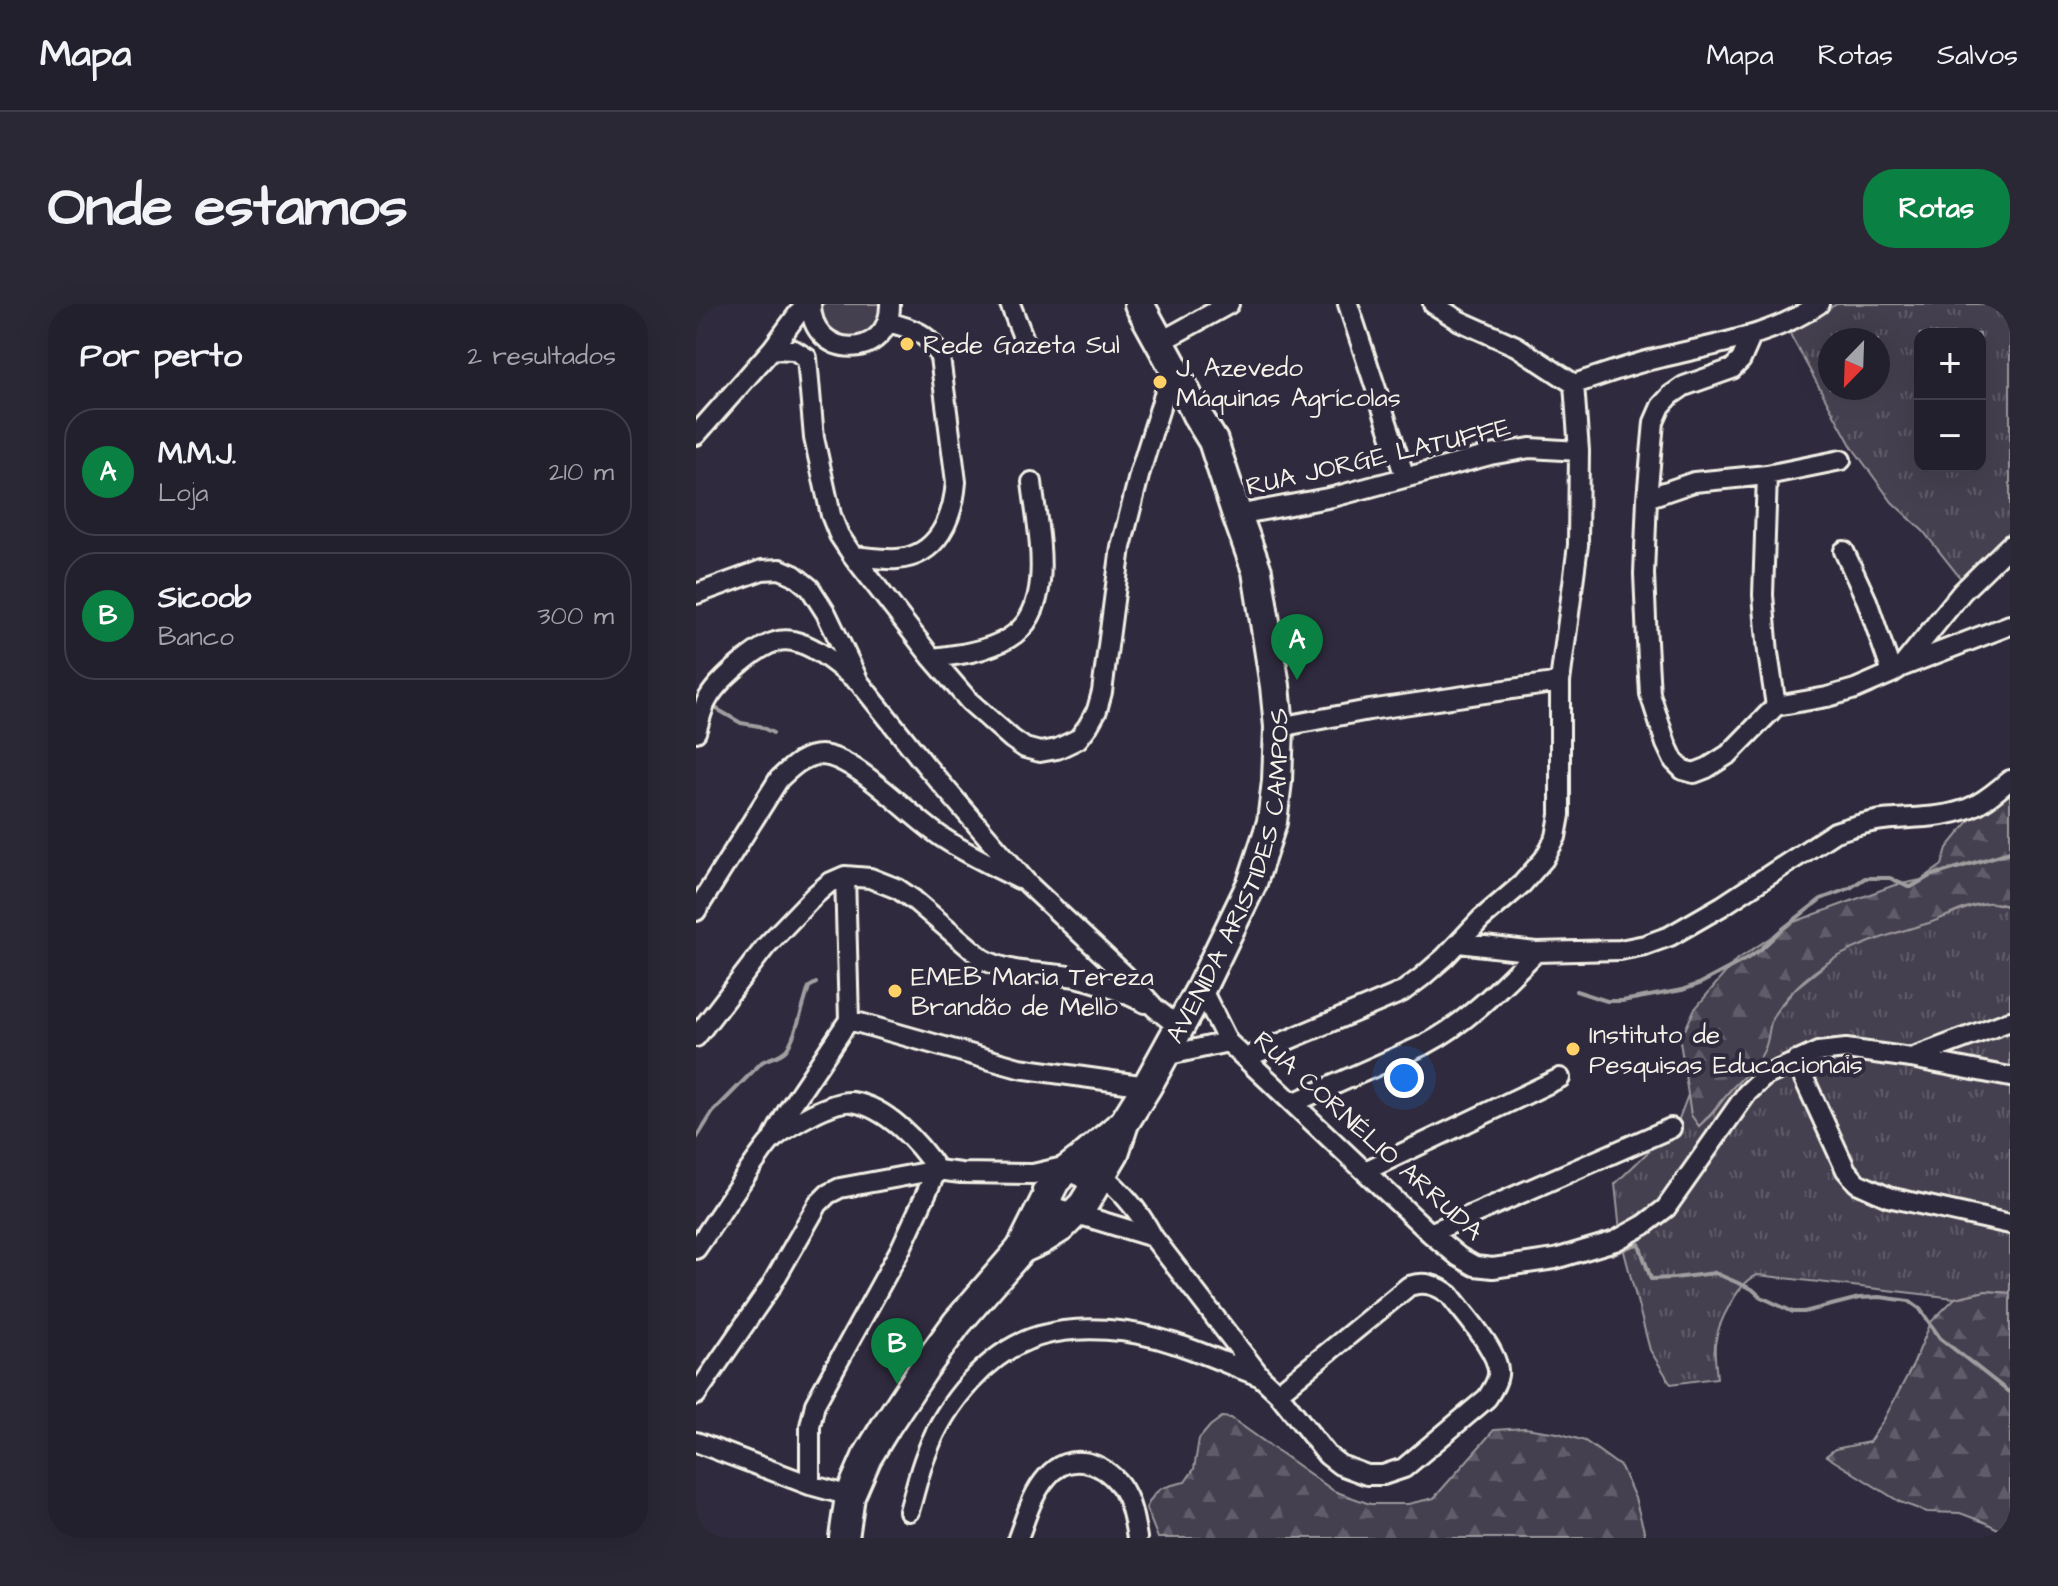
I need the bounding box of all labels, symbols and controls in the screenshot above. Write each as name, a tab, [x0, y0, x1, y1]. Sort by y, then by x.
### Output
text: Mapa	[40, 29, 131, 81]
text: Mapa	[1706, 36, 1774, 75]
text: Rotas	[1818, 36, 1893, 75]
text: Salvos	[1937, 36, 2018, 75]
text: Onde estamos	[48, 169, 408, 247]
button: Rotas	[1863, 169, 2010, 248]
place label: Rede Gazeta Sul	[923, 327, 1120, 363]
north arrow	[1818, 328, 1890, 400]
map controls	[1914, 328, 1986, 472]
button: +	[1914, 328, 1986, 400]
text: Por perto	[80, 332, 242, 380]
marker: Rede Gazeta Sul	[898, 335, 916, 353]
text: 2 resultados	[467, 338, 616, 374]
place label: J. Azevedo Máquinas Agrícolas	[1176, 350, 1401, 418]
marker: J. Azevedo Máquinas Agrícolas	[1151, 373, 1169, 391]
button: −	[1914, 400, 1986, 472]
street label: RUA JORGE LATUFFE	[1242, 409, 1514, 505]
text: M.M.J.	[158, 433, 236, 475]
text: A	[100, 454, 116, 490]
text: 210 m	[549, 454, 614, 490]
text: Loja	[158, 475, 208, 511]
text: Sicoob	[158, 577, 251, 619]
text: B	[99, 598, 117, 634]
text: 300 m	[537, 598, 614, 634]
pin: A	[1271, 614, 1323, 680]
text: Banco	[158, 619, 234, 655]
street label: AVENIDA ARISTIDES CAMPOS	[1157, 706, 1298, 1050]
place label: EMEB Maria Tereza Brandão de Mello	[911, 959, 1154, 1025]
marker: EMEB Maria Tereza Brandão de Mello	[886, 982, 904, 1000]
place label: Instituto de Pesquisas Educacionais	[1589, 1017, 1863, 1083]
street label: RUA CORNÉLIO ARRUDA	[1246, 1023, 1491, 1249]
marker: Instituto de Pesquisas Educacionais	[1564, 1040, 1582, 1058]
your location	[1384, 1058, 1424, 1098]
pin: B	[871, 1318, 923, 1384]

